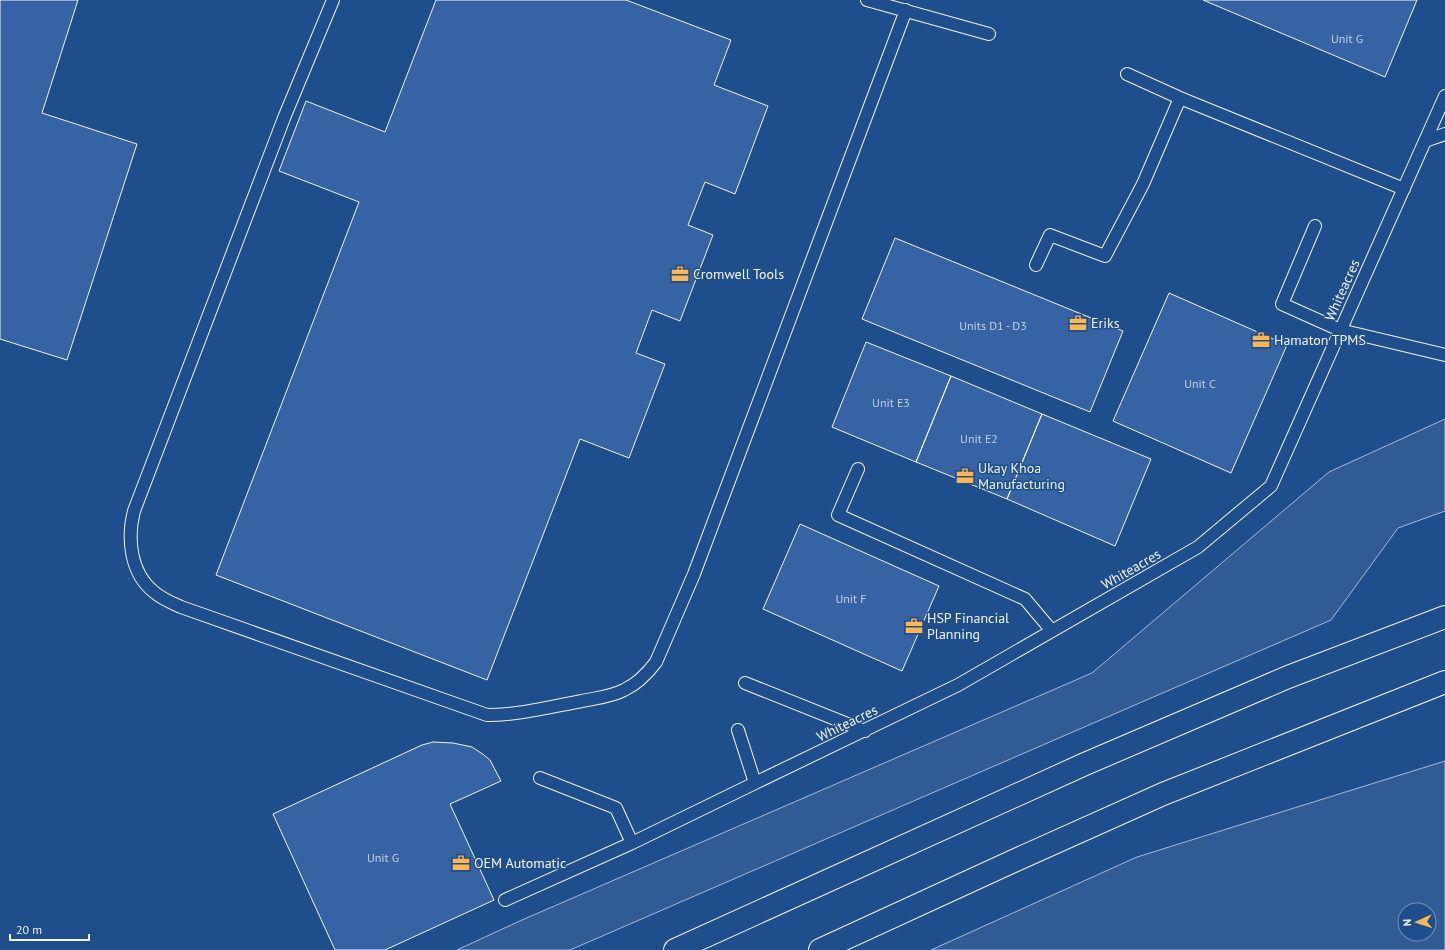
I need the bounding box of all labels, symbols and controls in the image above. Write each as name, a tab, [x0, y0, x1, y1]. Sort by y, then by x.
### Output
house number: Unit G	[1331, 31, 1363, 46]
street label: Whiteacres	[1320, 256, 1364, 324]
office icon: Cromwell Tools	[670, 264, 690, 284]
place label: Cromwell Tools	[693, 265, 784, 283]
office icon: Eriks	[1068, 313, 1088, 333]
place label: Eriks	[1091, 314, 1120, 332]
house number: Units D1 - D3	[959, 318, 1027, 333]
office icon: Hamaton TPMS	[1251, 330, 1271, 350]
place label: Hamaton TPMS	[1274, 331, 1366, 349]
house number: Unit C	[1184, 376, 1216, 391]
house number: Unit E3	[872, 395, 910, 410]
house number: Unit E2	[960, 431, 998, 446]
place label: Ukay Khoa Manufacturing	[978, 459, 1065, 493]
office icon: Ukay Khoa Manufacturing	[955, 466, 975, 486]
street label: Whiteacres	[1098, 545, 1164, 593]
house number: Unit F	[835, 591, 867, 606]
place label: HSP Financial Planning	[927, 609, 1009, 643]
office icon: HSP Financial Planning	[904, 616, 924, 636]
street label: Whiteacres	[814, 700, 881, 745]
house number: Unit G	[367, 850, 399, 865]
office icon: OEM Automatic	[451, 853, 471, 873]
place label: OEM Automatic	[474, 854, 566, 872]
north arrow	[1397, 902, 1437, 942]
scale bar	[10, 916, 89, 942]
text: N	[1400, 919, 1414, 927]
text: 20 m	[16, 922, 42, 937]

